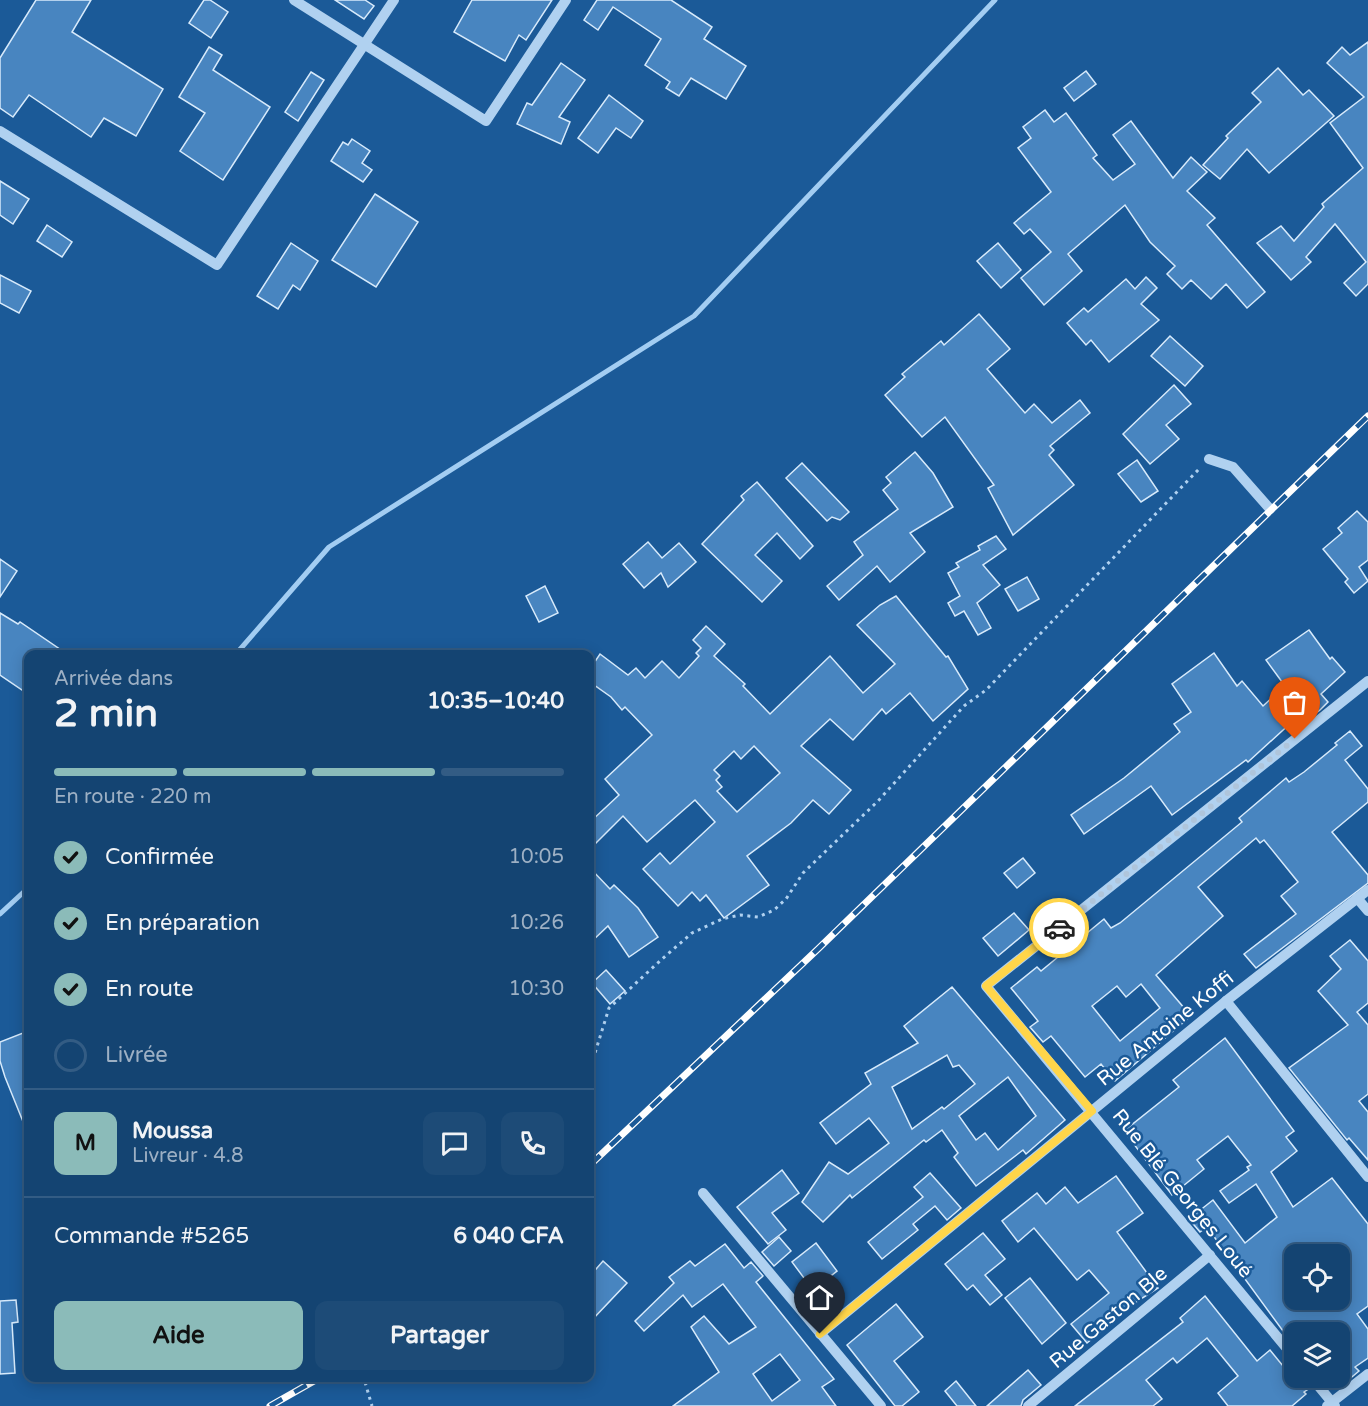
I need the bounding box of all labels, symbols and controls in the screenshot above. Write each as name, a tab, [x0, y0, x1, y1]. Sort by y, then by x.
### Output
text: Arrivée dans	[54, 667, 173, 691]
pin	[1269, 677, 1320, 739]
icon: bag	[1278, 686, 1311, 719]
text: 10:35–10:40	[427, 688, 564, 714]
text: 2 min	[54, 690, 158, 737]
text: En route · 220 m	[54, 785, 211, 809]
icon: check	[54, 841, 87, 874]
text: Confirmée	[105, 844, 214, 870]
text: 10:05	[509, 845, 564, 869]
courier	[1029, 898, 1089, 958]
icon: check	[54, 907, 87, 940]
text: En préparation	[105, 910, 260, 936]
text: 10:26	[509, 911, 564, 935]
icon: car	[1043, 912, 1076, 945]
street label: Rue Antoine Koffi	[1092, 966, 1239, 1091]
icon: check	[54, 973, 87, 1006]
text: En route	[105, 976, 194, 1002]
text: 10:30	[509, 977, 564, 1001]
text: Livrée	[105, 1042, 168, 1068]
street label: Rue Blé Georges Loué	[1107, 1104, 1258, 1283]
button: chat	[423, 1112, 486, 1175]
button: phone	[501, 1112, 564, 1175]
text: Moussa	[132, 1118, 213, 1144]
text: M	[75, 1130, 96, 1156]
text: Livreur · 4.8	[132, 1144, 243, 1168]
text: Commande #5265	[54, 1223, 249, 1249]
text: 6 040 CFA	[453, 1223, 564, 1249]
map controls	[1284, 1244, 1350, 1388]
button: locate	[1284, 1244, 1350, 1310]
street label: Rue Gaston Ble	[1045, 1262, 1172, 1374]
pin	[794, 1272, 845, 1334]
icon: home	[803, 1281, 836, 1314]
button: Aide	[54, 1301, 303, 1370]
button: Partager	[315, 1301, 564, 1370]
button: layers	[1284, 1322, 1350, 1388]

